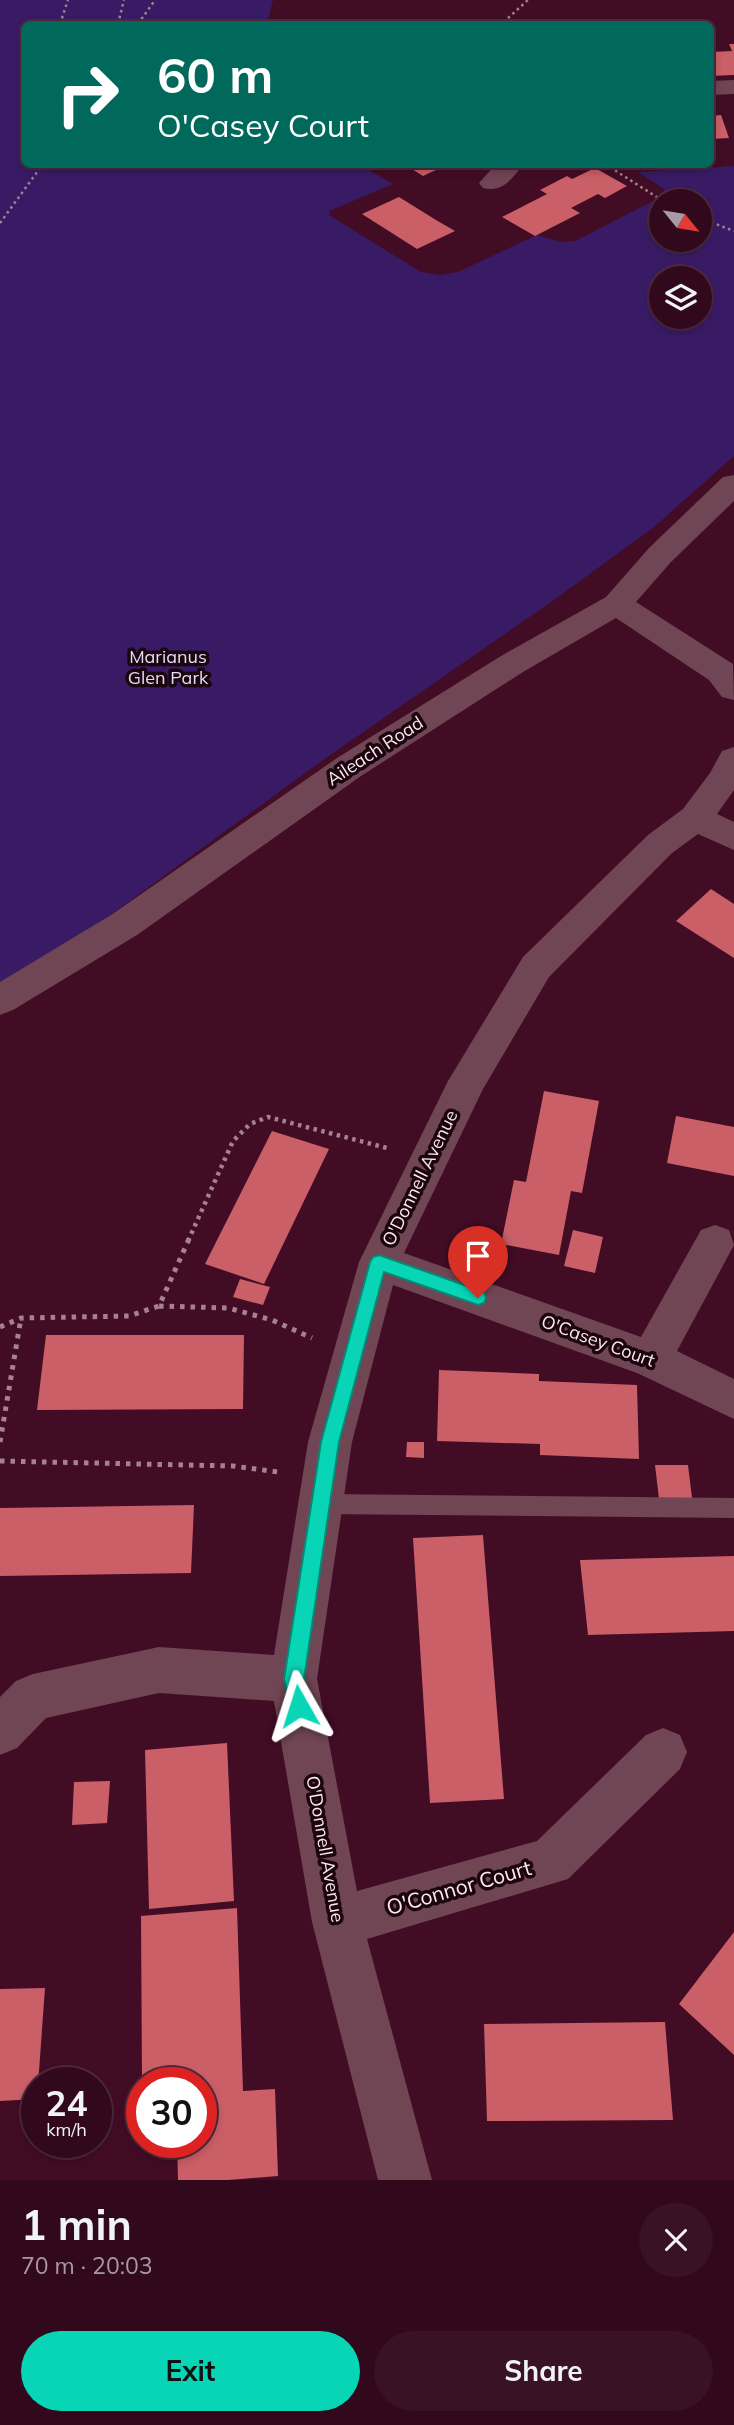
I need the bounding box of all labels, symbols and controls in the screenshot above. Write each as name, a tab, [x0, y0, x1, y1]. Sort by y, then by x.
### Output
text: 60 m	[157, 44, 273, 105]
icon: right	[42, 49, 133, 140]
text: O'Casey Court	[157, 105, 369, 145]
north arrow	[649, 189, 712, 252]
map controls	[649, 189, 712, 329]
button: layers	[649, 266, 712, 329]
park label: Marianus Glen Park	[128, 645, 209, 689]
street label: Aileach Road	[322, 711, 427, 790]
street label: O'Donnell Avenue	[377, 1106, 462, 1250]
pin	[448, 1226, 508, 1298]
icon: arrive	[459, 1237, 497, 1275]
street label: O'Casey Court	[538, 1309, 658, 1372]
position arrow	[262, 1669, 336, 1743]
street label: O'Donnell Avenue	[301, 1774, 350, 1924]
street label: O'Connor Court	[383, 1854, 534, 1920]
speed limit sign: 30	[126, 2067, 217, 2158]
text: 24	[45, 2081, 88, 2125]
text: km/h	[46, 2118, 87, 2141]
text: 1 min	[21, 2198, 132, 2251]
button: close	[639, 2203, 713, 2277]
text: 70 m · 20:03	[21, 2251, 153, 2280]
button: Exit	[21, 2331, 360, 2411]
button: Share	[374, 2331, 713, 2411]

